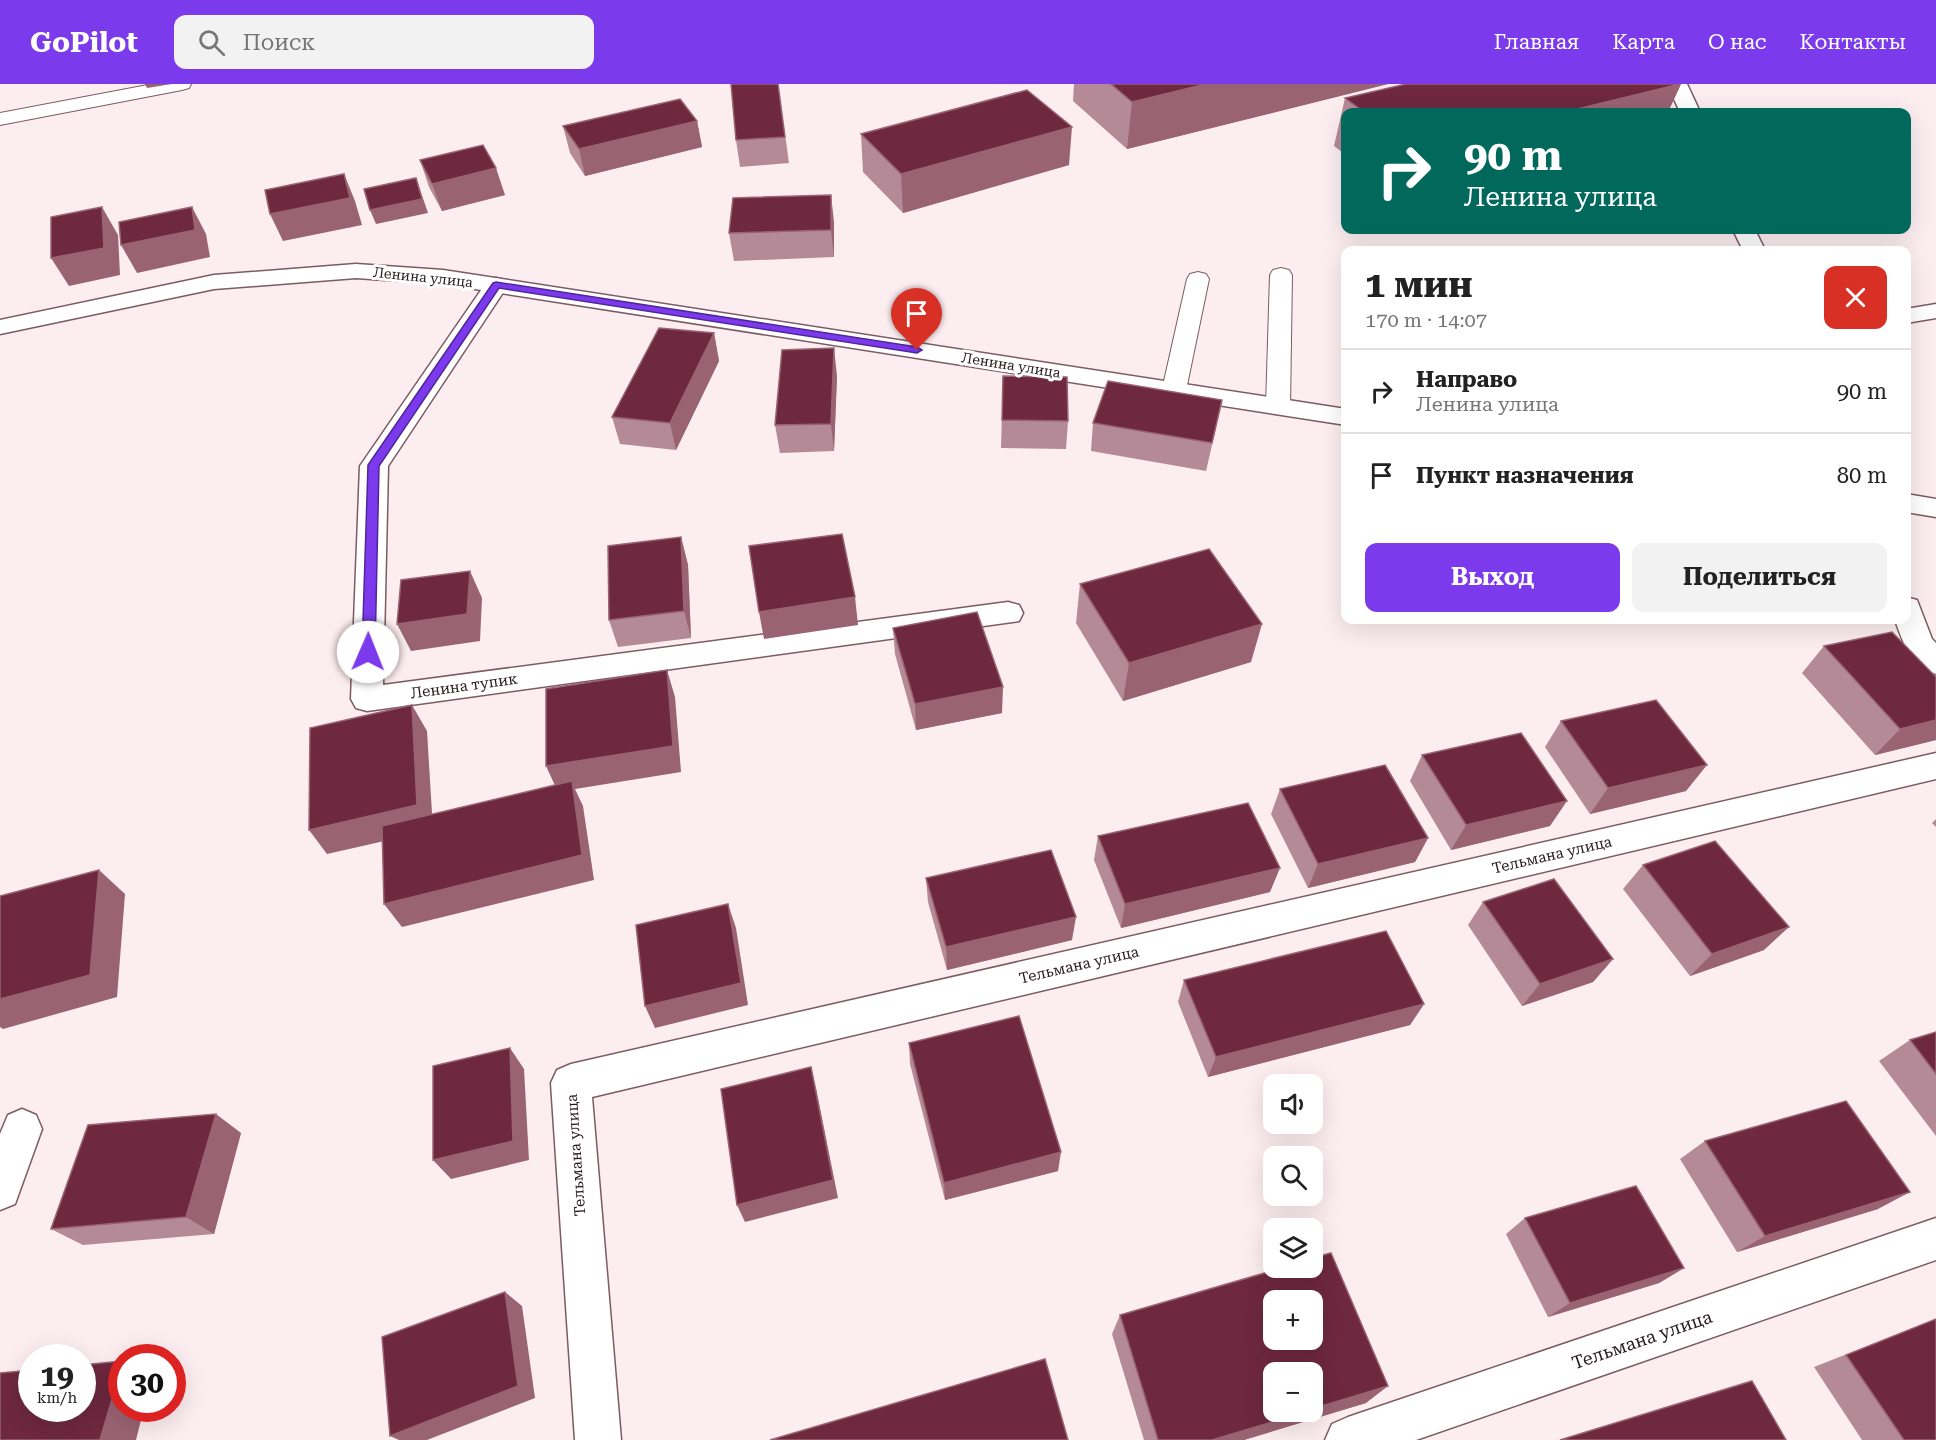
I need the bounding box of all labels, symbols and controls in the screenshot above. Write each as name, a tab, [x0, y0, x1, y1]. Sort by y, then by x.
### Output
search box	[174, 15, 594, 69]
text: GoPilot	[30, 26, 138, 59]
icon: search	[195, 26, 228, 59]
text: Поиск	[243, 30, 315, 55]
text: Главная	[1494, 30, 1579, 54]
text: Карта	[1612, 30, 1675, 54]
text: О нас	[1708, 30, 1767, 54]
text: Контакты	[1800, 30, 1906, 54]
text: 90 m	[1464, 131, 1562, 180]
icon: right	[1365, 132, 1443, 210]
text: Ленина улица	[1464, 181, 1657, 213]
street label: Ленина улица	[372, 264, 474, 290]
text: 1 мин	[1365, 264, 1473, 306]
button: close	[1824, 266, 1887, 329]
pin	[891, 288, 942, 350]
icon: arrive	[900, 297, 933, 330]
text: 170 m · 14:07	[1365, 308, 1487, 332]
street label: Ленина улица	[960, 349, 1062, 381]
text: Направо	[1416, 367, 1517, 392]
icon: right	[1365, 375, 1398, 408]
text: 90 m	[1837, 379, 1887, 404]
text: Ленина улица	[1416, 392, 1559, 416]
icon: arrive	[1365, 459, 1398, 492]
text: Пункт назначения	[1416, 463, 1634, 488]
text: 80 m	[1837, 463, 1887, 488]
button: Выход	[1365, 543, 1620, 612]
button: Поделиться	[1632, 543, 1887, 612]
position arrow	[336, 620, 400, 684]
street label: Ленина тупик	[409, 670, 519, 702]
street label: Тельмана улица	[1490, 832, 1614, 878]
street label: Тельмана улица	[1017, 942, 1141, 988]
map controls	[1263, 1074, 1323, 1422]
button: sound	[1263, 1074, 1323, 1134]
street label: Тельмана улица	[563, 1093, 589, 1217]
button: search	[1263, 1146, 1323, 1206]
button: layers	[1263, 1218, 1323, 1278]
button: +	[1263, 1290, 1323, 1350]
street label: Тельмана улица	[1569, 1306, 1715, 1373]
speed limit sign: 30	[108, 1344, 186, 1422]
text: 19	[40, 1358, 74, 1393]
button: −	[1263, 1362, 1323, 1422]
text: km/h	[37, 1389, 77, 1407]

